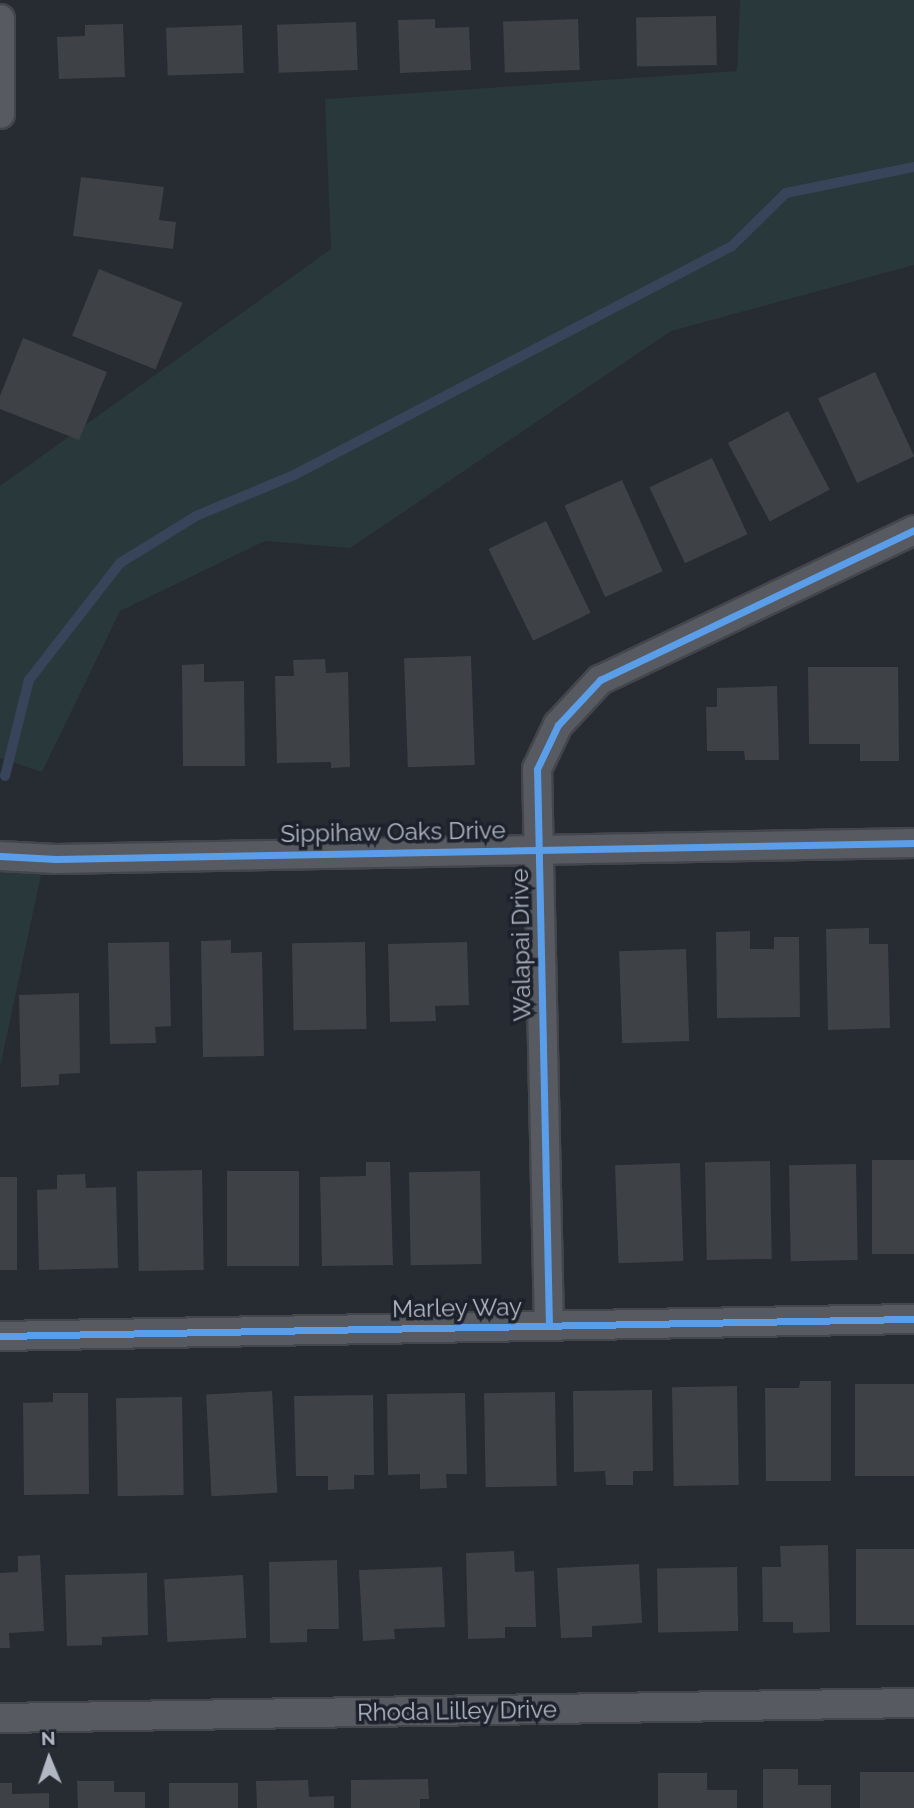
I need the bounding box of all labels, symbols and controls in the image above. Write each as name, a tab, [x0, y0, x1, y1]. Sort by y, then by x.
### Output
street label: Sippihaw Oaks Drive	[280, 816, 506, 848]
street label: Walapai Drive	[505, 868, 537, 1022]
street label: Marley Way	[391, 1292, 523, 1324]
street label: Rhoda Lilley Drive	[357, 1695, 557, 1727]
north arrow	[14, 1724, 84, 1794]
text: N	[41, 1727, 56, 1749]

